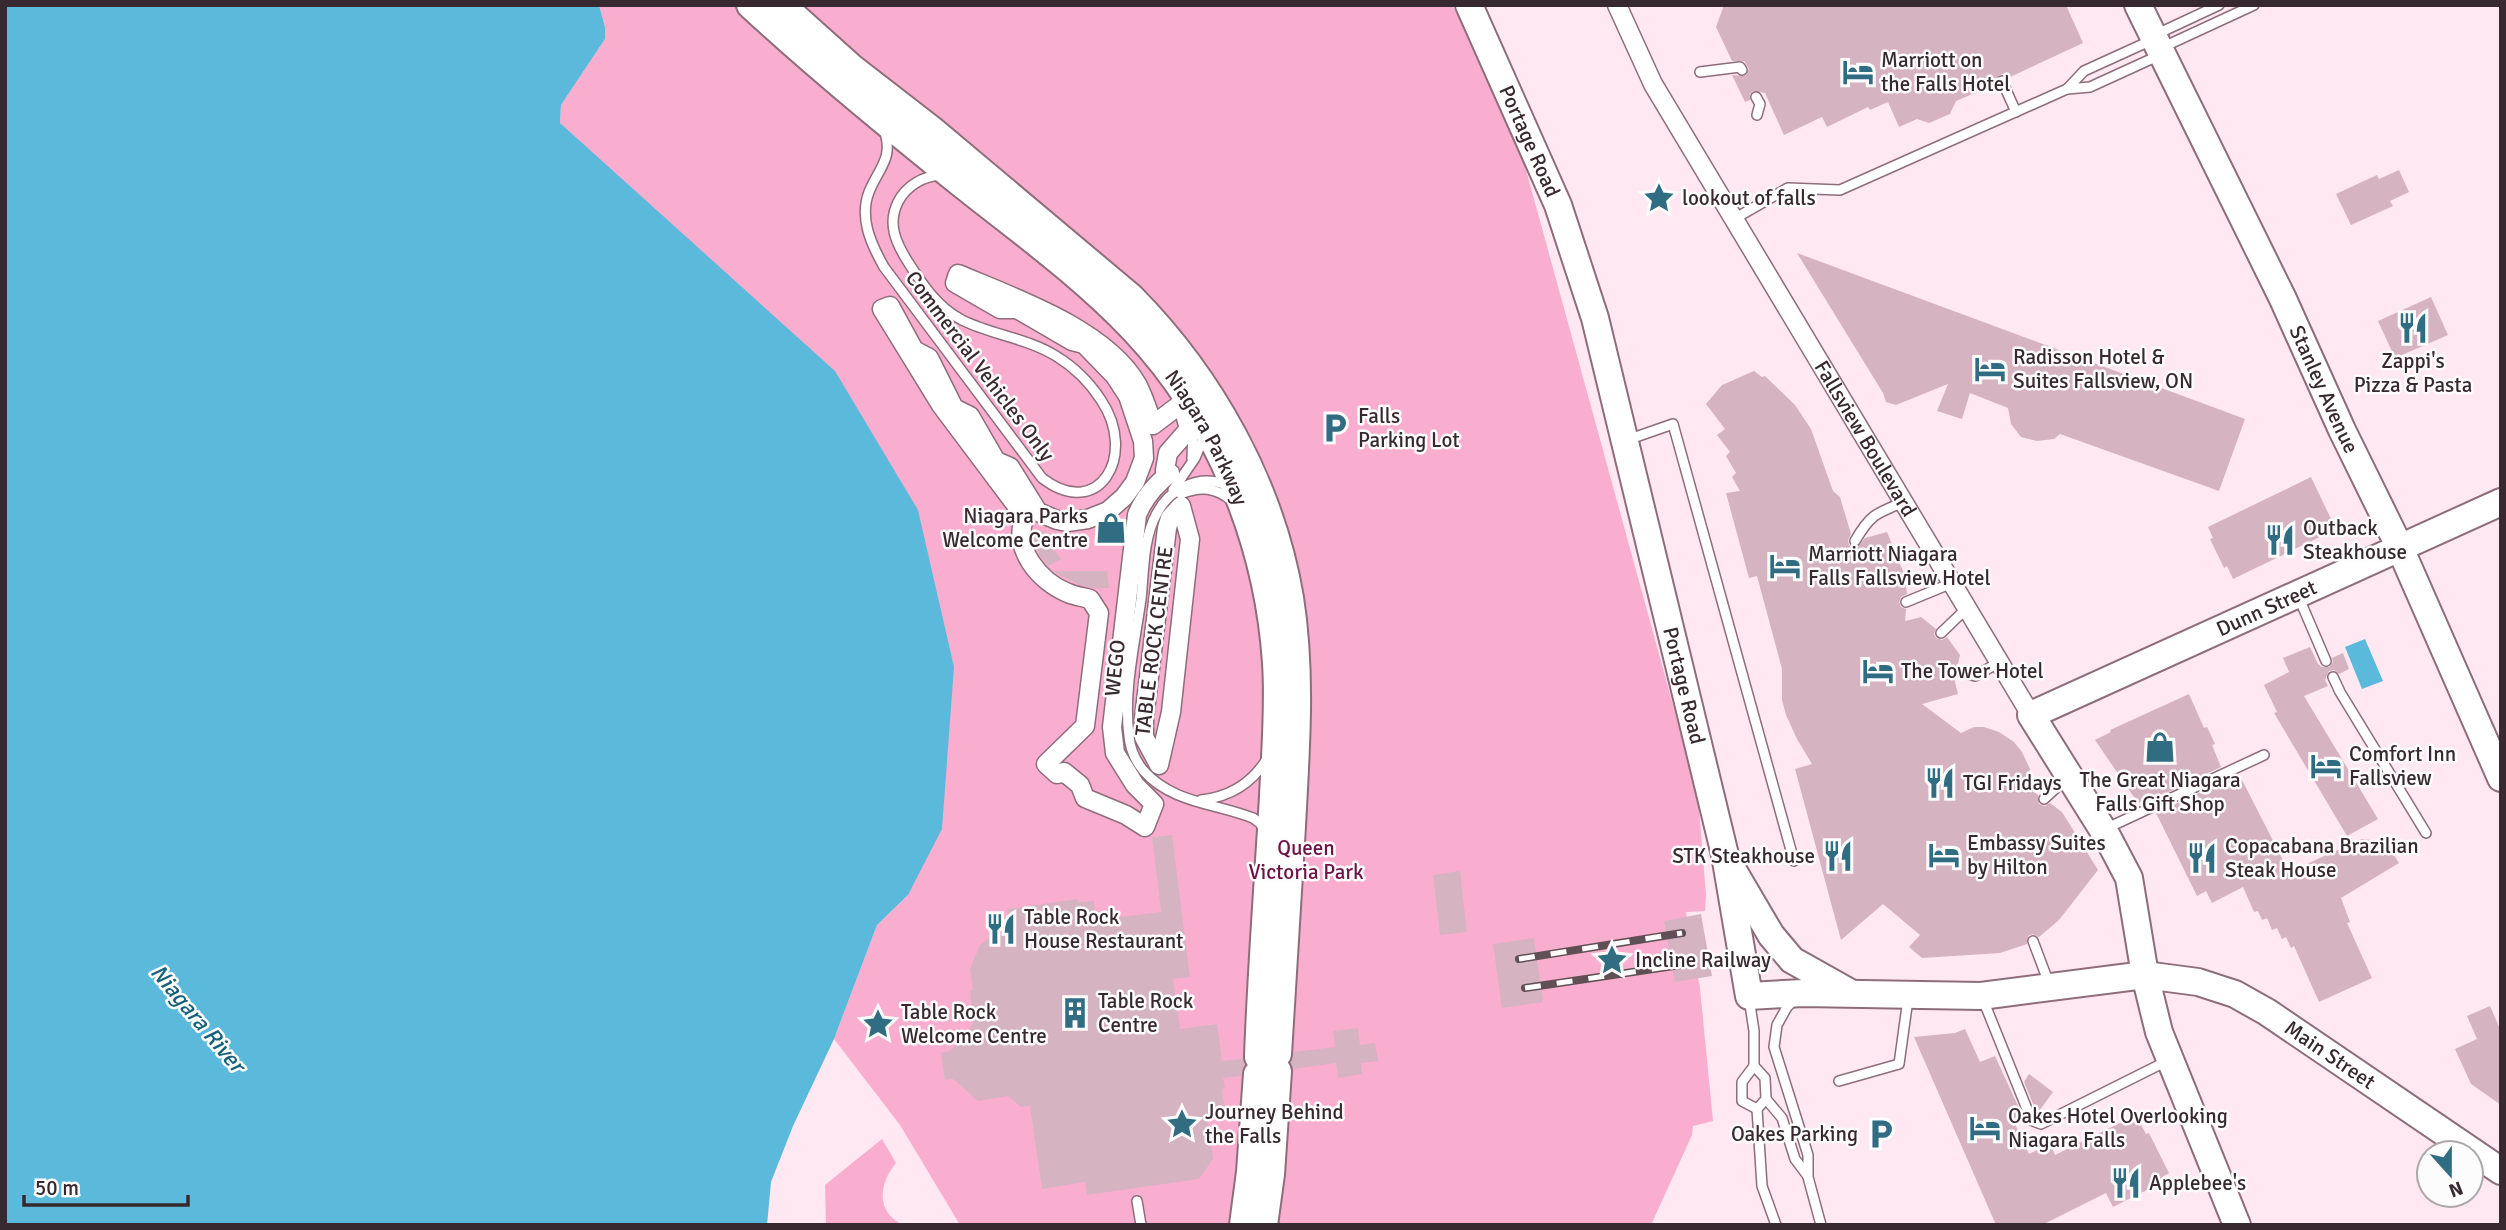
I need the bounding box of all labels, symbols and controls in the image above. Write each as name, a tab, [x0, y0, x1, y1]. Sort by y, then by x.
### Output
place label: Marriott on the Falls Hotel	[1881, 47, 2010, 97]
hotel icon: Marriott on the Falls Hotel	[1841, 55, 1875, 89]
street label: Portage Road	[1493, 81, 1566, 201]
place icon: lookout of falls	[1642, 181, 1676, 215]
place label: lookout of falls	[1682, 185, 1816, 211]
street label: Commercial Vehicles Only	[900, 266, 1060, 467]
restaurant icon: Zappi's Pizza & Pasta	[2396, 311, 2430, 345]
street label: Stanley Avenue	[2284, 321, 2364, 458]
place label: Radisson Hotel & Suites Fallsview, ON	[2013, 344, 2193, 394]
place label: Zappi's Pizza & Pasta	[2354, 348, 2472, 398]
hotel icon: Radisson Hotel & Suites Fallsview, ON	[1973, 352, 2007, 386]
street label: Fallsview Boulevard	[1809, 356, 1922, 521]
street label: Niagara Parkway	[1159, 365, 1254, 509]
place label: Falls Parking Lot	[1358, 403, 1460, 453]
parking icon: Falls Parking Lot	[1318, 411, 1352, 445]
place label: Niagara Parks Welcome Centre	[942, 503, 1088, 553]
shop icon: Niagara Parks Welcome Centre	[1094, 511, 1128, 545]
place label: Outback Steakhouse	[2303, 515, 2407, 565]
restaurant icon: Outback Steakhouse	[2263, 523, 2297, 557]
place label: Marriott Niagara Falls Fallsview Hotel	[1808, 541, 1991, 591]
street label: TABLE ROCK CENTRE	[1129, 544, 1179, 738]
hotel icon: Marriott Niagara Falls Fallsview Hotel	[1768, 549, 1802, 583]
street label: Dunn Street	[2212, 574, 2321, 642]
street label: Portage Road	[1657, 624, 1711, 747]
street label: WEGO	[1099, 638, 1131, 698]
hotel icon: The Tower Hotel	[1861, 654, 1895, 688]
place label: The Tower Hotel	[1901, 658, 2044, 684]
shop icon: The Great Niagara Falls Gift Shop	[2143, 730, 2177, 764]
place label: Comfort Inn Fallsview	[2349, 741, 2456, 791]
hotel icon: Comfort Inn Fallsview	[2309, 749, 2343, 783]
restaurant icon: TGI Fridays	[1923, 766, 1957, 800]
place label: The Great Niagara Falls Gift Shop	[2079, 767, 2241, 817]
place label: TGI Fridays	[1963, 770, 2062, 796]
place label: Embassy Suites by Hilton	[1967, 830, 2106, 880]
place label: Copacabana Brazilian Steak House	[2225, 833, 2419, 883]
park label: Queen Victoria Park	[1248, 835, 1364, 885]
hotel icon: Embassy Suites by Hilton	[1927, 838, 1961, 872]
restaurant icon: STK Steakhouse	[1821, 839, 1855, 873]
restaurant icon: Copacabana Brazilian Steak House	[2185, 841, 2219, 875]
place label: STK Steakhouse	[1672, 843, 1815, 869]
place label: Table Rock House Restaurant	[1024, 904, 1183, 954]
restaurant icon: Table Rock House Restaurant	[984, 912, 1018, 946]
place icon: Incline Railway	[1595, 943, 1629, 977]
place label: Incline Railway	[1635, 947, 1771, 973]
water label: Niagara River	[144, 958, 253, 1081]
place label: Table Rock Centre	[1098, 988, 1194, 1038]
building icon: Table Rock Centre	[1058, 996, 1092, 1030]
place label: Table Rock Welcome Centre	[901, 999, 1047, 1049]
place icon: Table Rock Welcome Centre	[861, 1007, 895, 1041]
street label: Main Street	[2280, 1015, 2380, 1095]
place label: Journey Behind the Falls	[1205, 1099, 1344, 1149]
place label: Oakes Hotel Overlooking Niagara Falls	[2008, 1103, 2228, 1153]
place icon: Journey Behind the Falls	[1165, 1107, 1199, 1141]
hotel icon: Oakes Hotel Overlooking Niagara Falls	[1968, 1111, 2002, 1145]
parking icon: Oakes Parking	[1864, 1117, 1898, 1151]
place label: Oakes Parking	[1731, 1121, 1858, 1147]
north arrow	[2415, 1139, 2485, 1209]
scale bar	[24, 1164, 189, 1208]
restaurant icon: Applebee's	[2109, 1166, 2143, 1200]
place label: Applebee's	[2149, 1170, 2246, 1196]
text: 50 m	[35, 1175, 79, 1201]
text: N	[2445, 1175, 2466, 1203]

